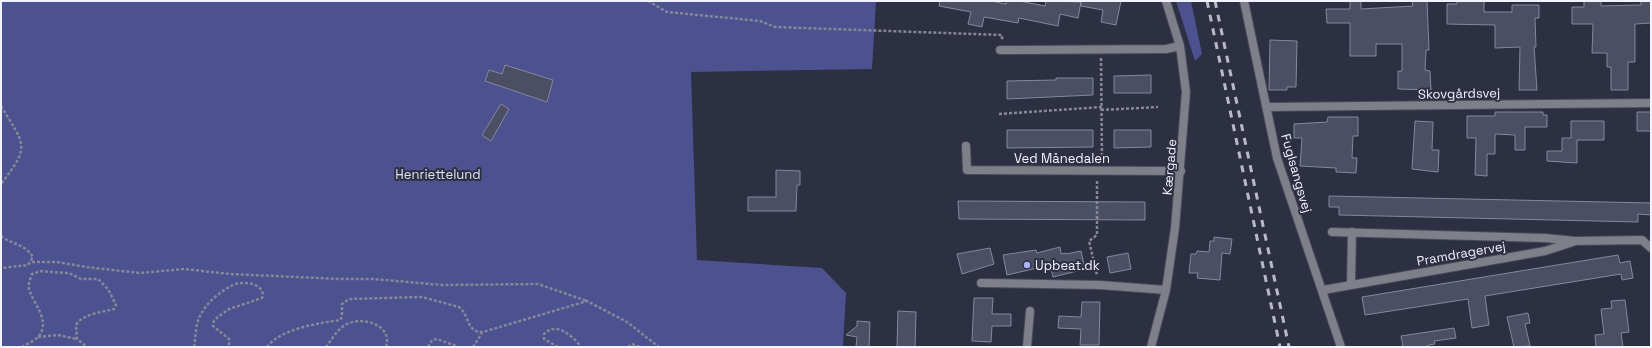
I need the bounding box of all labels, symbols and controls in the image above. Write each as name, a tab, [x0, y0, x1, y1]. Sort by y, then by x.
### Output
street label: Skovgårdsvej	[1418, 84, 1500, 103]
street label: Fuglsangsvej	[1277, 132, 1316, 215]
street label: Kærgade	[1159, 138, 1180, 196]
street label: Ved Månedalen	[1014, 150, 1110, 167]
park label: Henriettelund	[395, 166, 481, 183]
street label: Pramdragervej	[1415, 237, 1507, 270]
place label: Upbeat.dk	[1035, 257, 1100, 274]
marker: Upbeat.dk	[1022, 260, 1032, 270]

